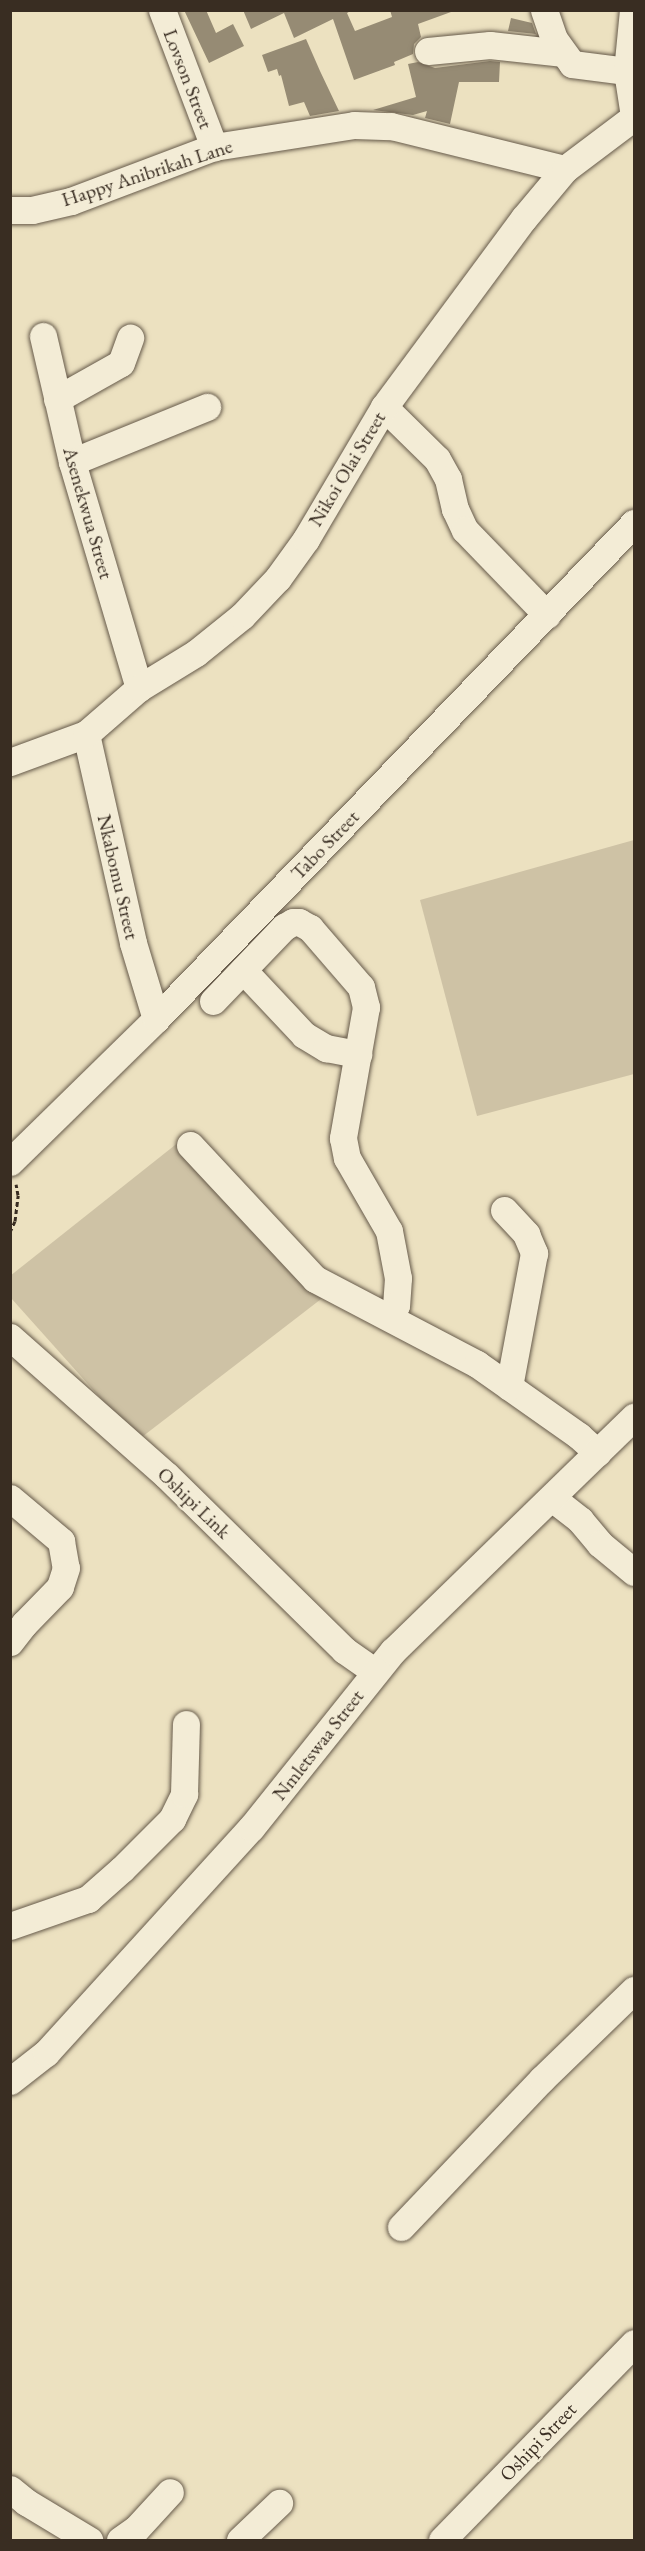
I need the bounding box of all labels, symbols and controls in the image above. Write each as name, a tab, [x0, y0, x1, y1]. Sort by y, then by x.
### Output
street label: Lovson Street	[158, 26, 218, 132]
street label: Happy Anibrikah Lane	[59, 134, 235, 212]
street label: Nikoi Olai Street	[303, 407, 391, 531]
street label: Asenekwua Street	[58, 444, 118, 582]
street label: Tabo Street	[286, 805, 364, 885]
street label: Nkabomu Street	[92, 812, 144, 942]
street label: Oshipi Link	[152, 1462, 236, 1544]
street label: Nmletswaa Street	[267, 1685, 369, 1805]
street label: Oshipi Street	[495, 2398, 581, 2486]

